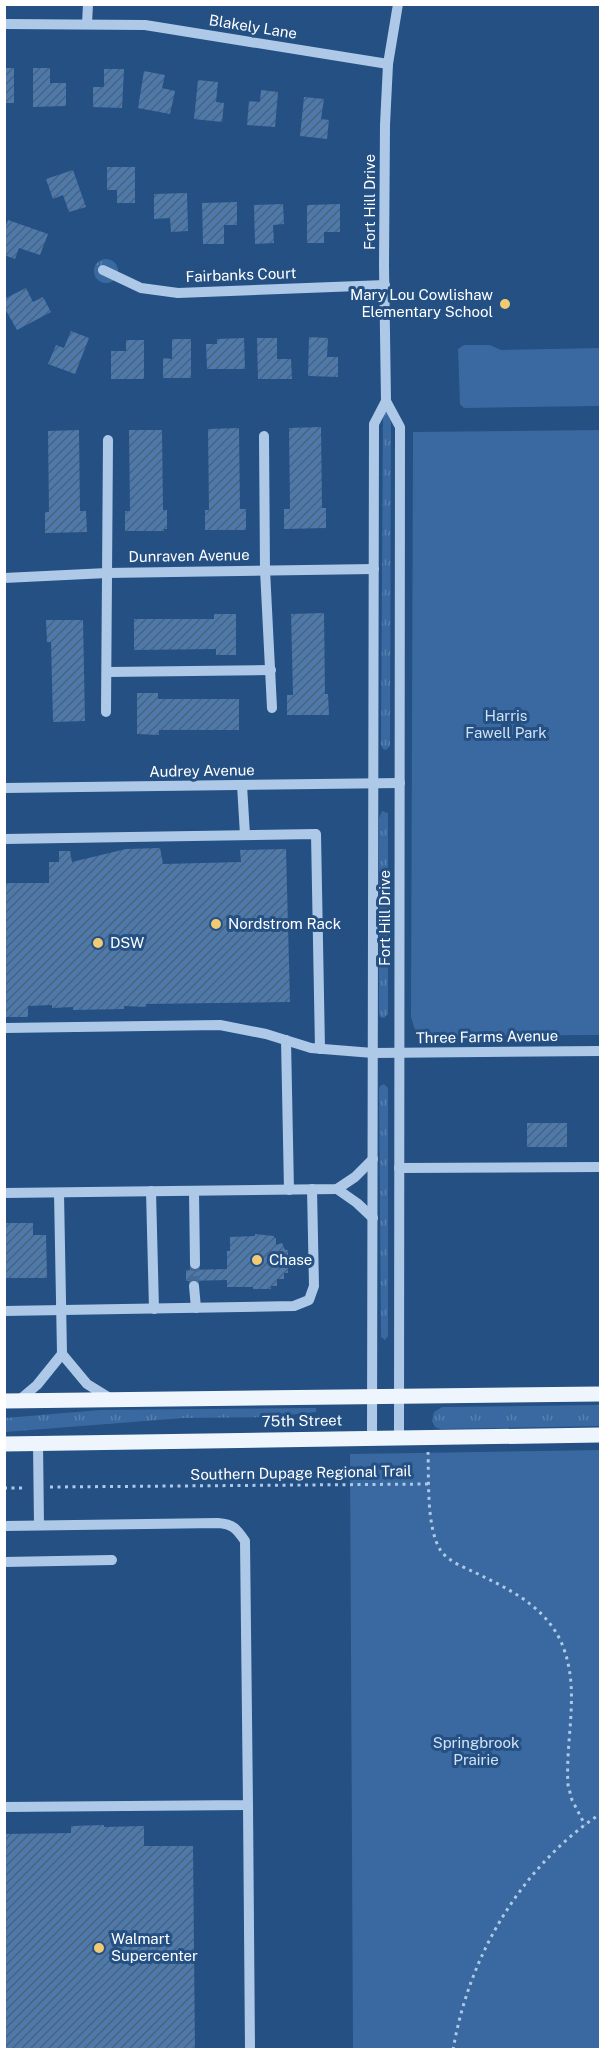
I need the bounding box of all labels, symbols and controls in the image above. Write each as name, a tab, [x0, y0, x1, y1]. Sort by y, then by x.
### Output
street label: Blakely Lane	[208, 11, 298, 42]
street label: Fort Hill Drive	[361, 154, 378, 250]
street label: Fairbanks Court	[185, 264, 297, 285]
place label: Mary Lou Cowlishaw Elementary School	[350, 286, 493, 320]
marker: Mary Lou Cowlishaw Elementary School	[498, 297, 512, 311]
street label: Dunraven Avenue	[128, 546, 250, 565]
park label: Harris Fawell Park	[465, 707, 547, 741]
street label: Audrey Avenue	[149, 761, 255, 780]
street label: Fort Hill Drive	[376, 870, 393, 966]
place label: Nordstrom Rack	[228, 915, 341, 932]
marker: Nordstrom Rack	[209, 917, 223, 931]
place label: DSW	[110, 934, 144, 951]
marker: DSW	[91, 936, 105, 950]
street label: Three Farms Avenue	[416, 1027, 558, 1046]
place label: Chase	[269, 1251, 312, 1268]
marker: Chase	[250, 1253, 264, 1267]
street label: 75th Street	[262, 1411, 343, 1430]
street label: Southern Dupage Regional Trail	[190, 1462, 412, 1483]
park label: Springbrook Prairie	[433, 1734, 519, 1768]
place label: Walmart Supercenter	[111, 1930, 198, 1964]
marker: Walmart Supercenter	[92, 1941, 106, 1955]

